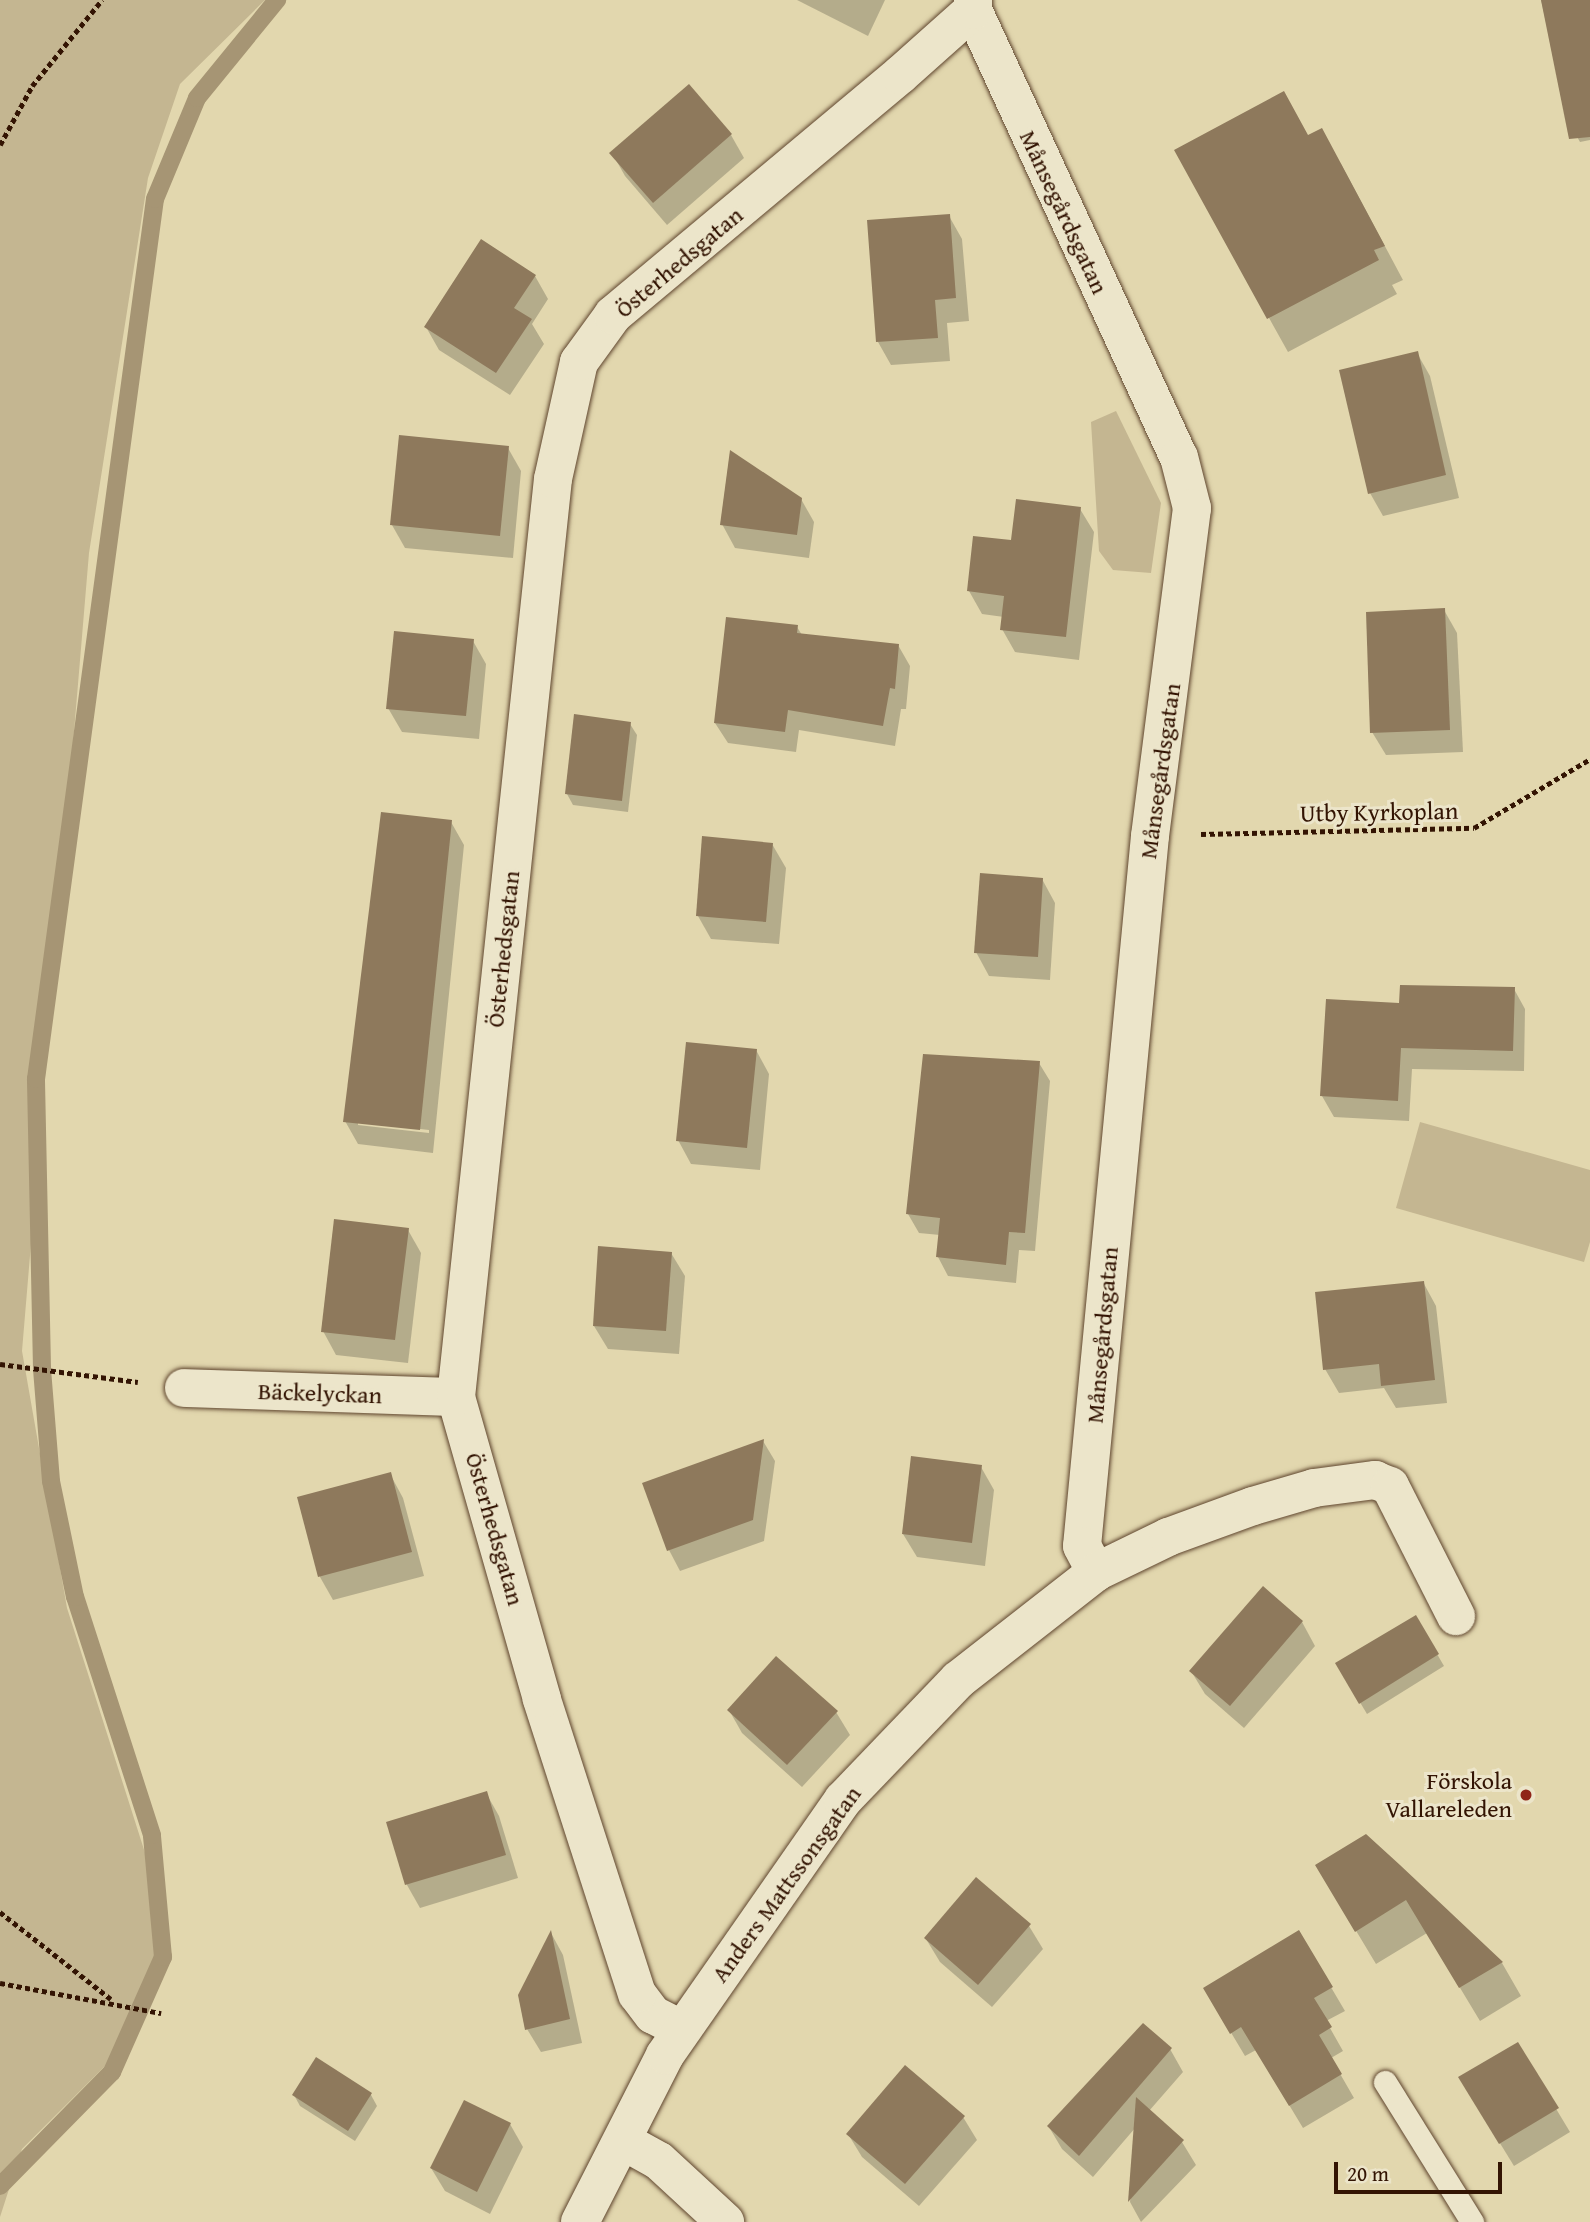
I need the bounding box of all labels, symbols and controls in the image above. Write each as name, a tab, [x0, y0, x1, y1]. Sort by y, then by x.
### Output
street label: Månsegårdsgatan	[1014, 126, 1114, 298]
street label: Österhedsgatan	[609, 200, 749, 324]
street label: Månsegårdsgatan	[1133, 681, 1187, 861]
street label: Utby Kyrkoplan	[1300, 796, 1458, 828]
street label: Österhedsgatan	[480, 869, 526, 1029]
street label: Månsegårdsgatan	[1080, 1246, 1124, 1424]
street label: Bäckelyckan	[257, 1376, 383, 1410]
street label: Österhedsgatan	[459, 1449, 531, 1609]
place label: Förskola Vallareleden	[1385, 1767, 1512, 1823]
street label: Anders Mattssonsgatan	[705, 1780, 867, 1988]
marker: Förskola Vallareleden	[1518, 1787, 1534, 1803]
scale bar	[1338, 2148, 1506, 2192]
text: 20 m	[1347, 2158, 1389, 2189]

